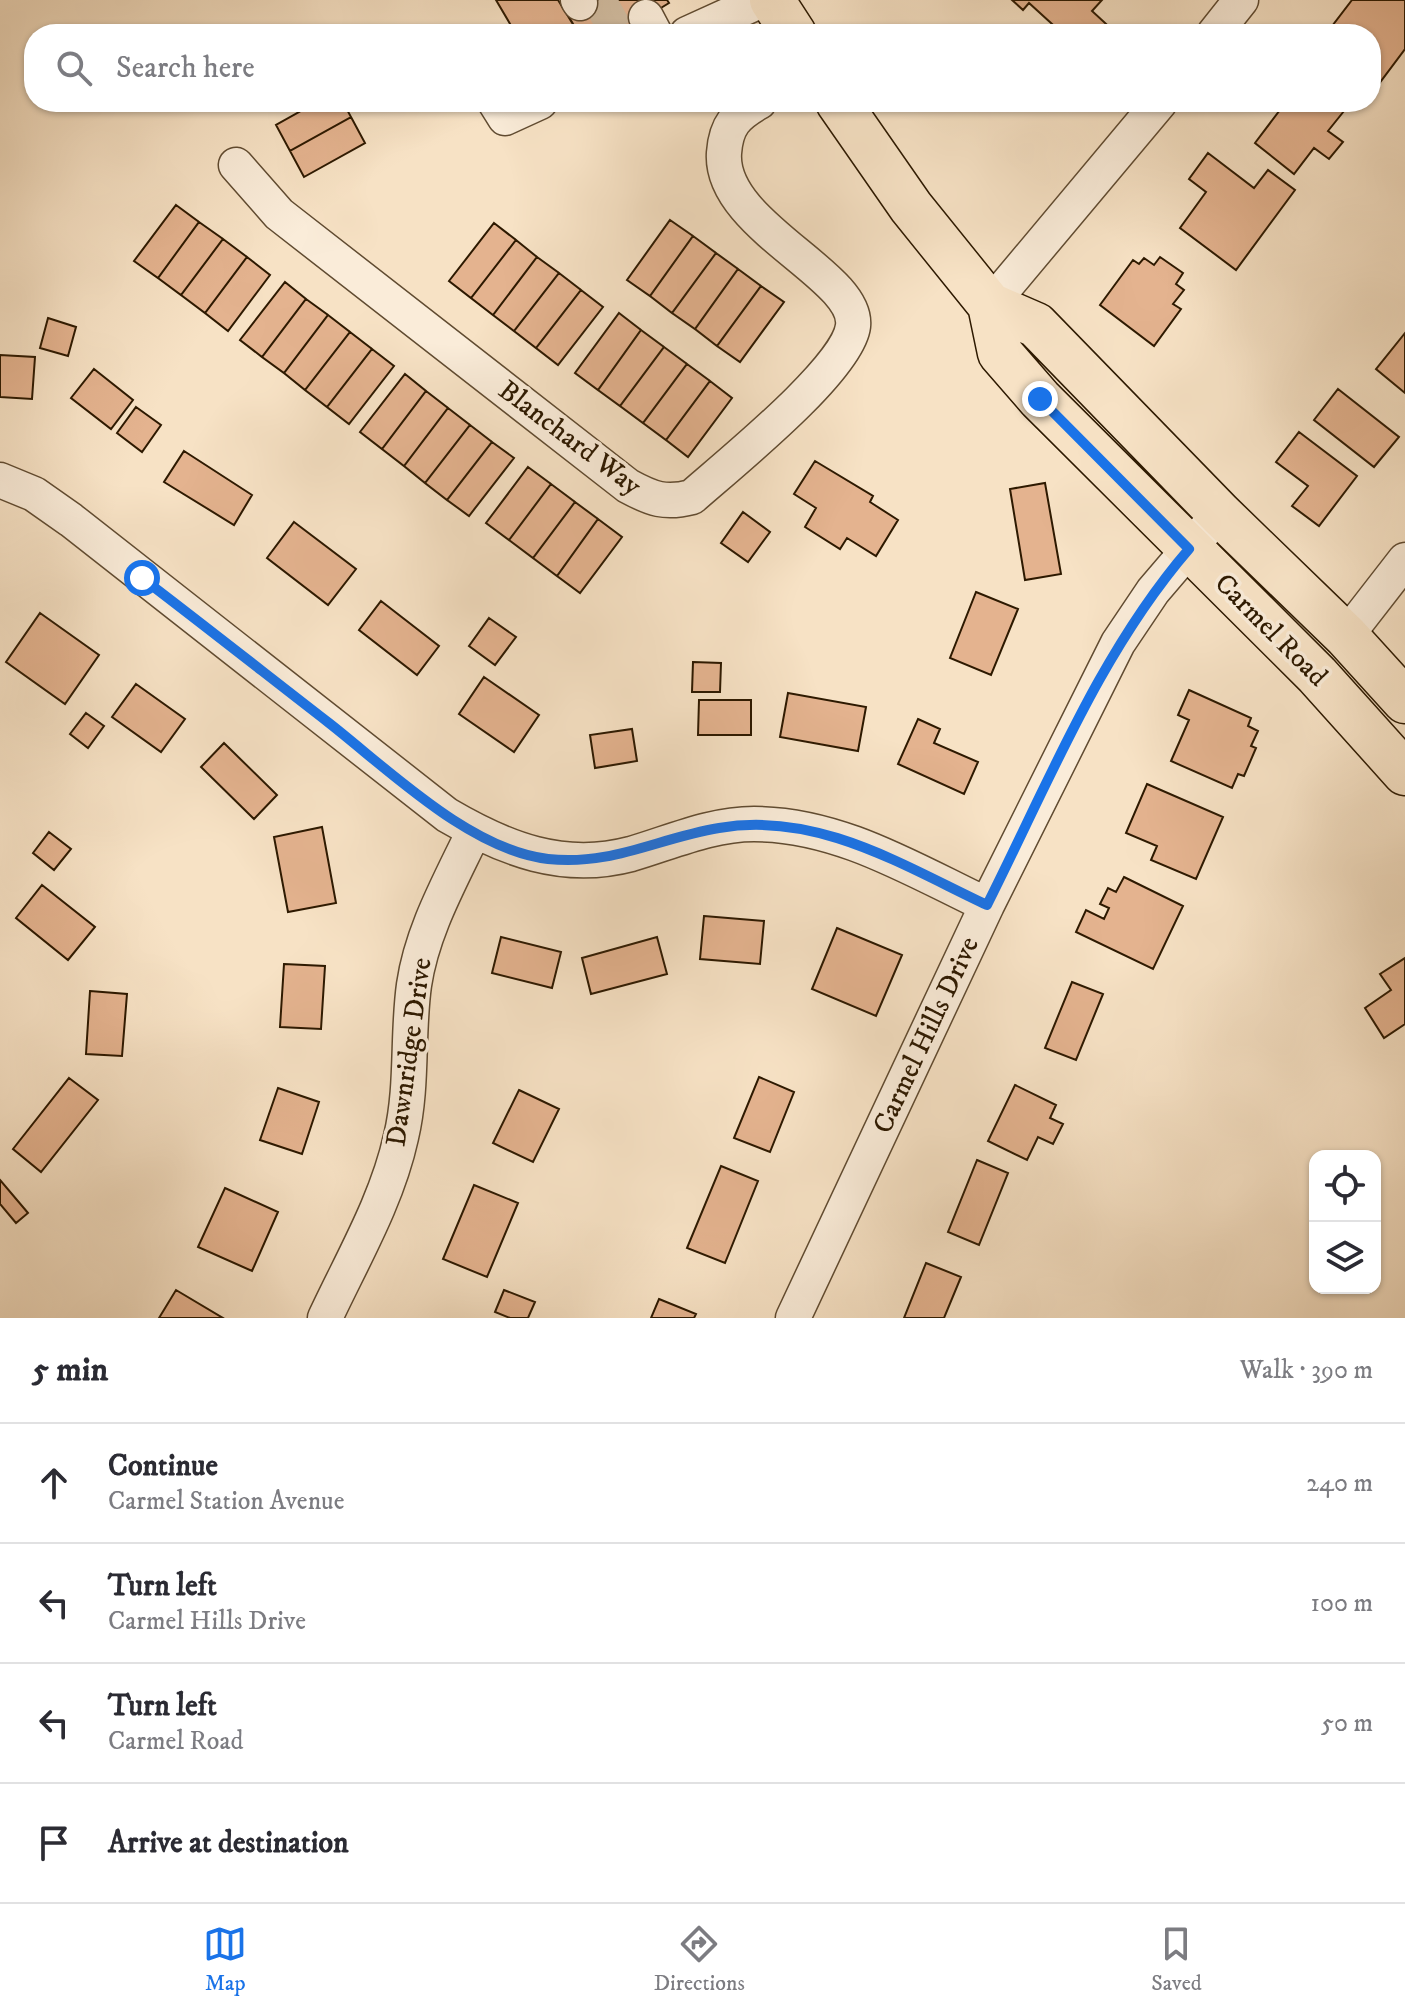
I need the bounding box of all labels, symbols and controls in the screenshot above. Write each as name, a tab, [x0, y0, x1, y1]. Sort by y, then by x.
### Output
search box	[24, 24, 1381, 112]
icon: search	[52, 46, 96, 90]
text: Search here	[116, 50, 255, 87]
street label: Blanchard Way	[491, 373, 649, 504]
route end	[1022, 381, 1058, 417]
route start	[124, 560, 160, 596]
street label: Carmel Road	[1207, 566, 1335, 694]
street label: Carmel Hills Drive	[865, 931, 987, 1139]
street label: Dawnridge Drive	[378, 955, 440, 1149]
map controls	[1309, 1150, 1381, 1294]
button: locate	[1309, 1150, 1381, 1222]
button: layers	[1309, 1222, 1381, 1294]
text: 5 min	[32, 1349, 108, 1391]
text: Walk · 390 m	[1240, 1354, 1373, 1387]
text: Continue	[108, 1448, 218, 1485]
icon: ahead	[32, 1461, 76, 1505]
text: 240 m	[1306, 1467, 1373, 1500]
text: Carmel Station Avenue	[108, 1485, 344, 1518]
text: Turn left	[108, 1568, 217, 1605]
icon: left	[32, 1581, 76, 1625]
text: 100 m	[1310, 1587, 1373, 1620]
text: Carmel Hills Drive	[108, 1605, 306, 1638]
text: Turn left	[108, 1688, 217, 1725]
icon: left	[32, 1701, 76, 1745]
text: 50 m	[1321, 1707, 1373, 1740]
text: Carmel Road	[108, 1725, 243, 1758]
icon: arrive	[32, 1821, 76, 1865]
text: Arrive at destination	[108, 1825, 349, 1862]
tab: Map	[203, 1922, 247, 1997]
tab: Directions	[654, 1922, 745, 1997]
tab: Saved	[1151, 1922, 1202, 1997]

